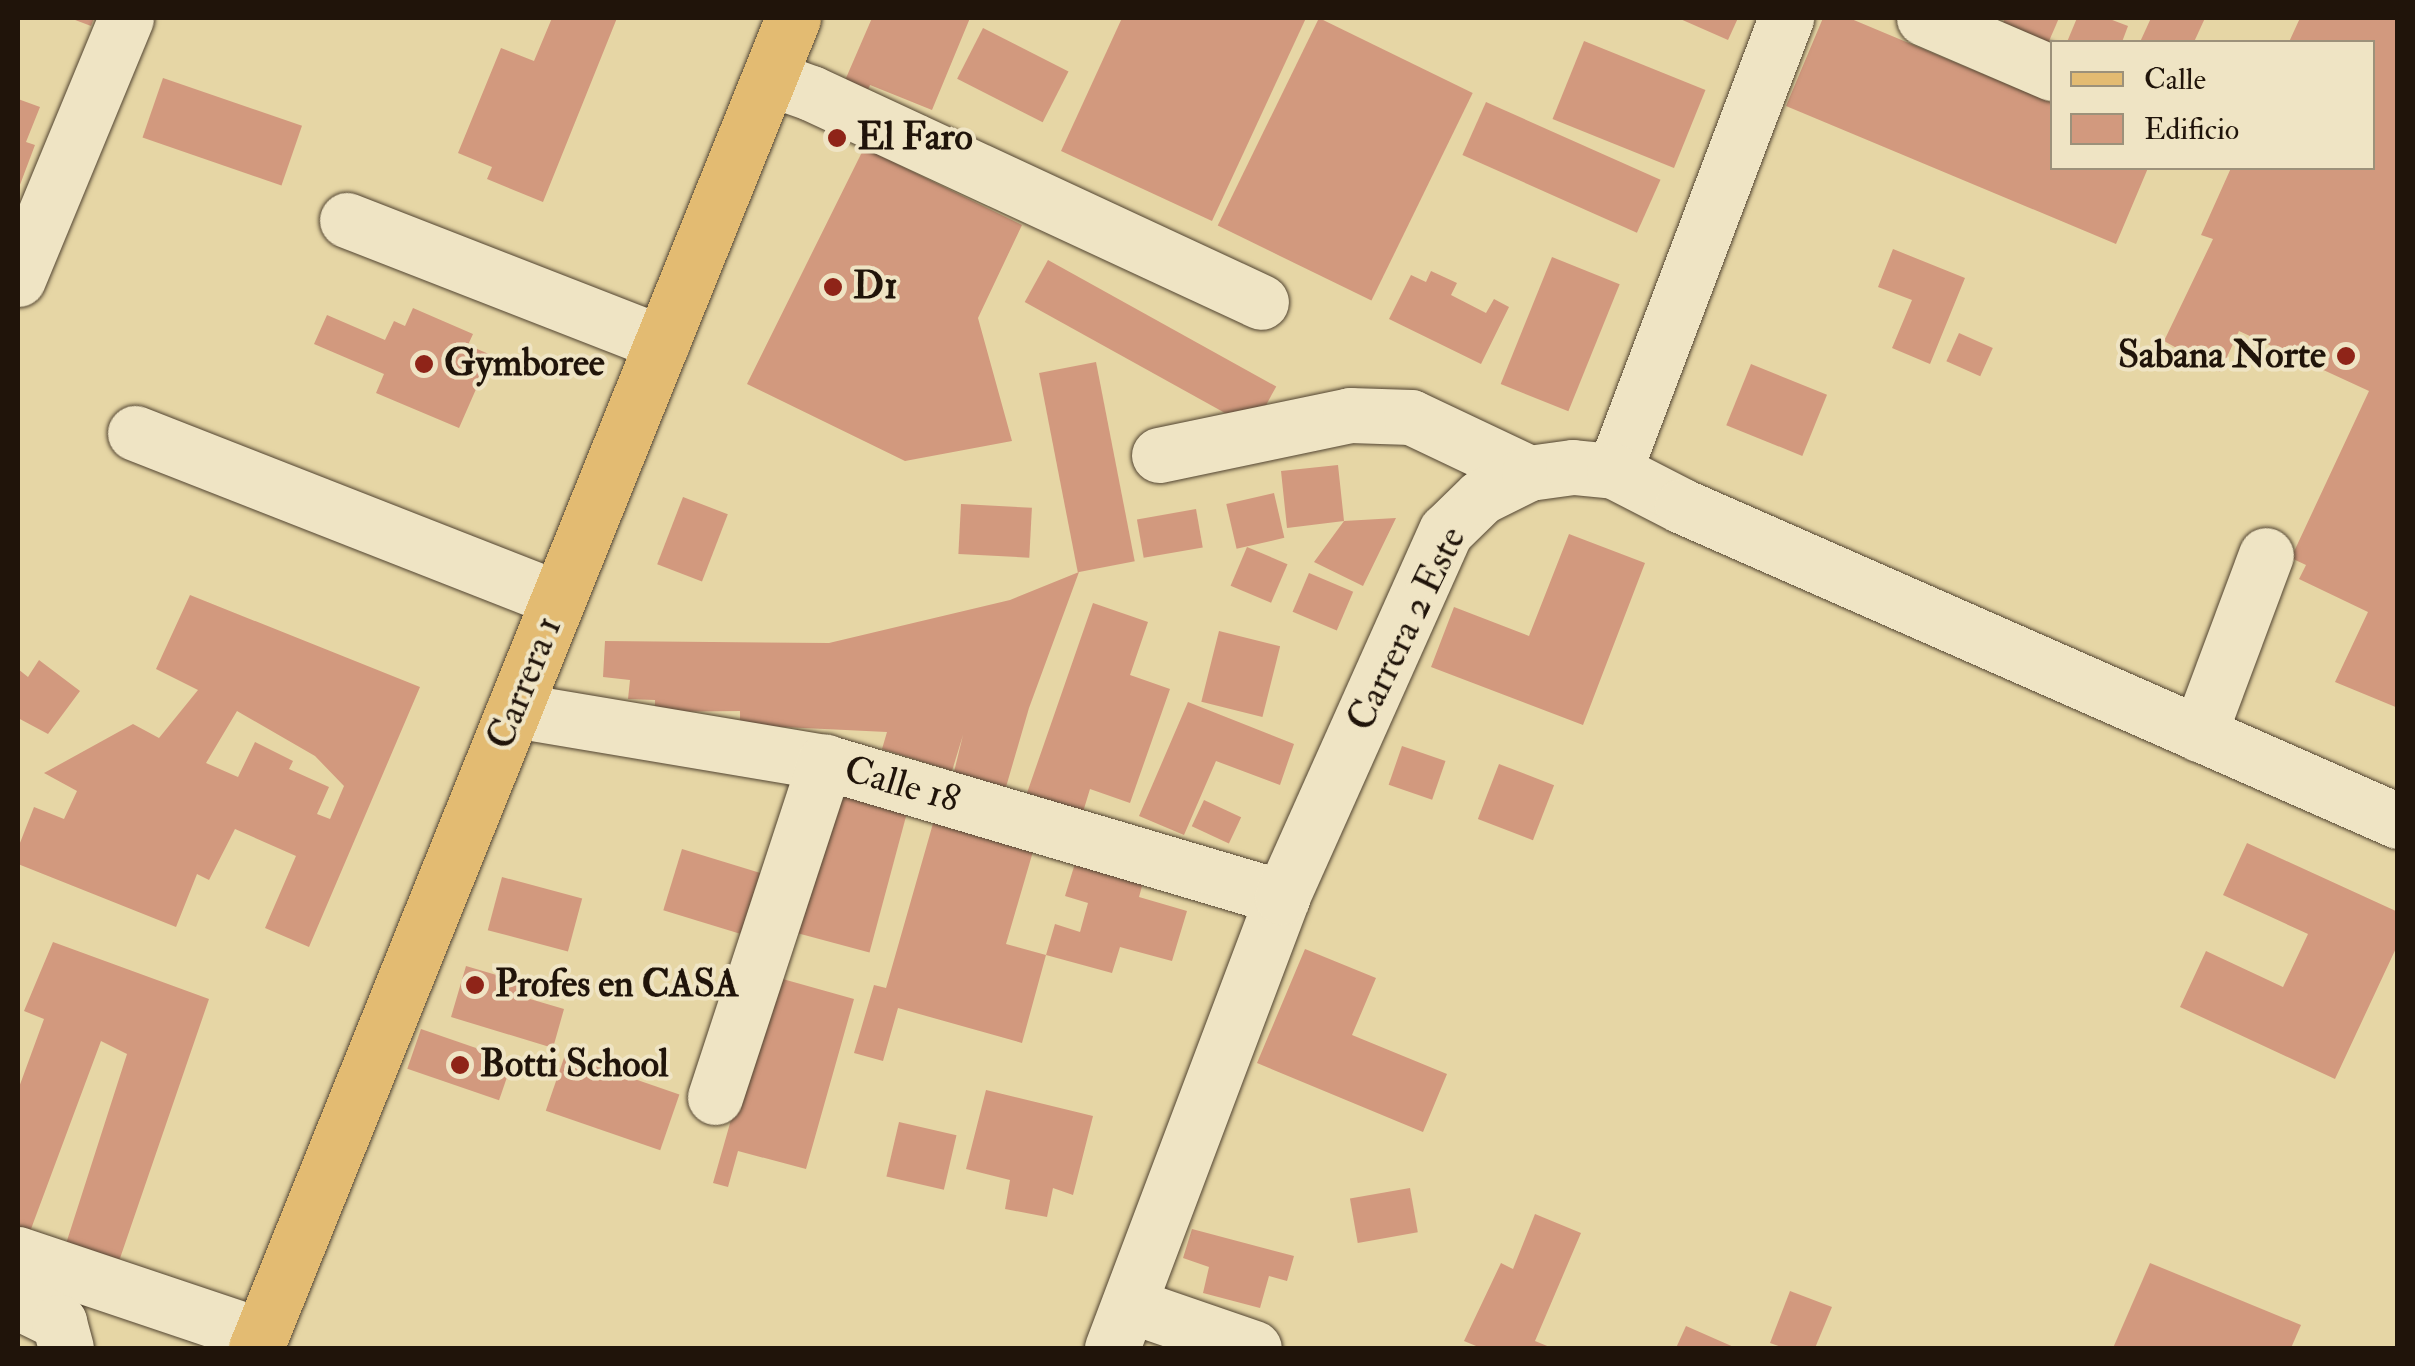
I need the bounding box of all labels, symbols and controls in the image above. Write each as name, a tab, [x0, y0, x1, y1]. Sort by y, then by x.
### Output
legend	[2050, 40, 2375, 170]
text: Calle	[2144, 61, 2206, 98]
text: Edificio	[2144, 111, 2239, 148]
place label: El Faro	[857, 115, 973, 161]
marker: El Faro	[826, 127, 848, 149]
place label: D1	[853, 264, 898, 310]
marker: D1	[822, 276, 844, 298]
place label: Sabana Norte	[2118, 333, 2326, 379]
place label: Gymboree	[444, 341, 605, 387]
marker: Sabana Norte	[2335, 345, 2357, 367]
marker: Gymboree	[413, 353, 435, 375]
street label: Carrera 2 Este	[1338, 520, 1476, 738]
street label: Carrera 1	[478, 610, 572, 756]
street label: Calle 18	[839, 747, 965, 823]
place label: Profes en CASA	[495, 962, 739, 1008]
marker: Profes en CASA	[464, 974, 486, 996]
place label: Botti School	[480, 1042, 668, 1088]
marker: Botti School	[449, 1054, 471, 1076]

